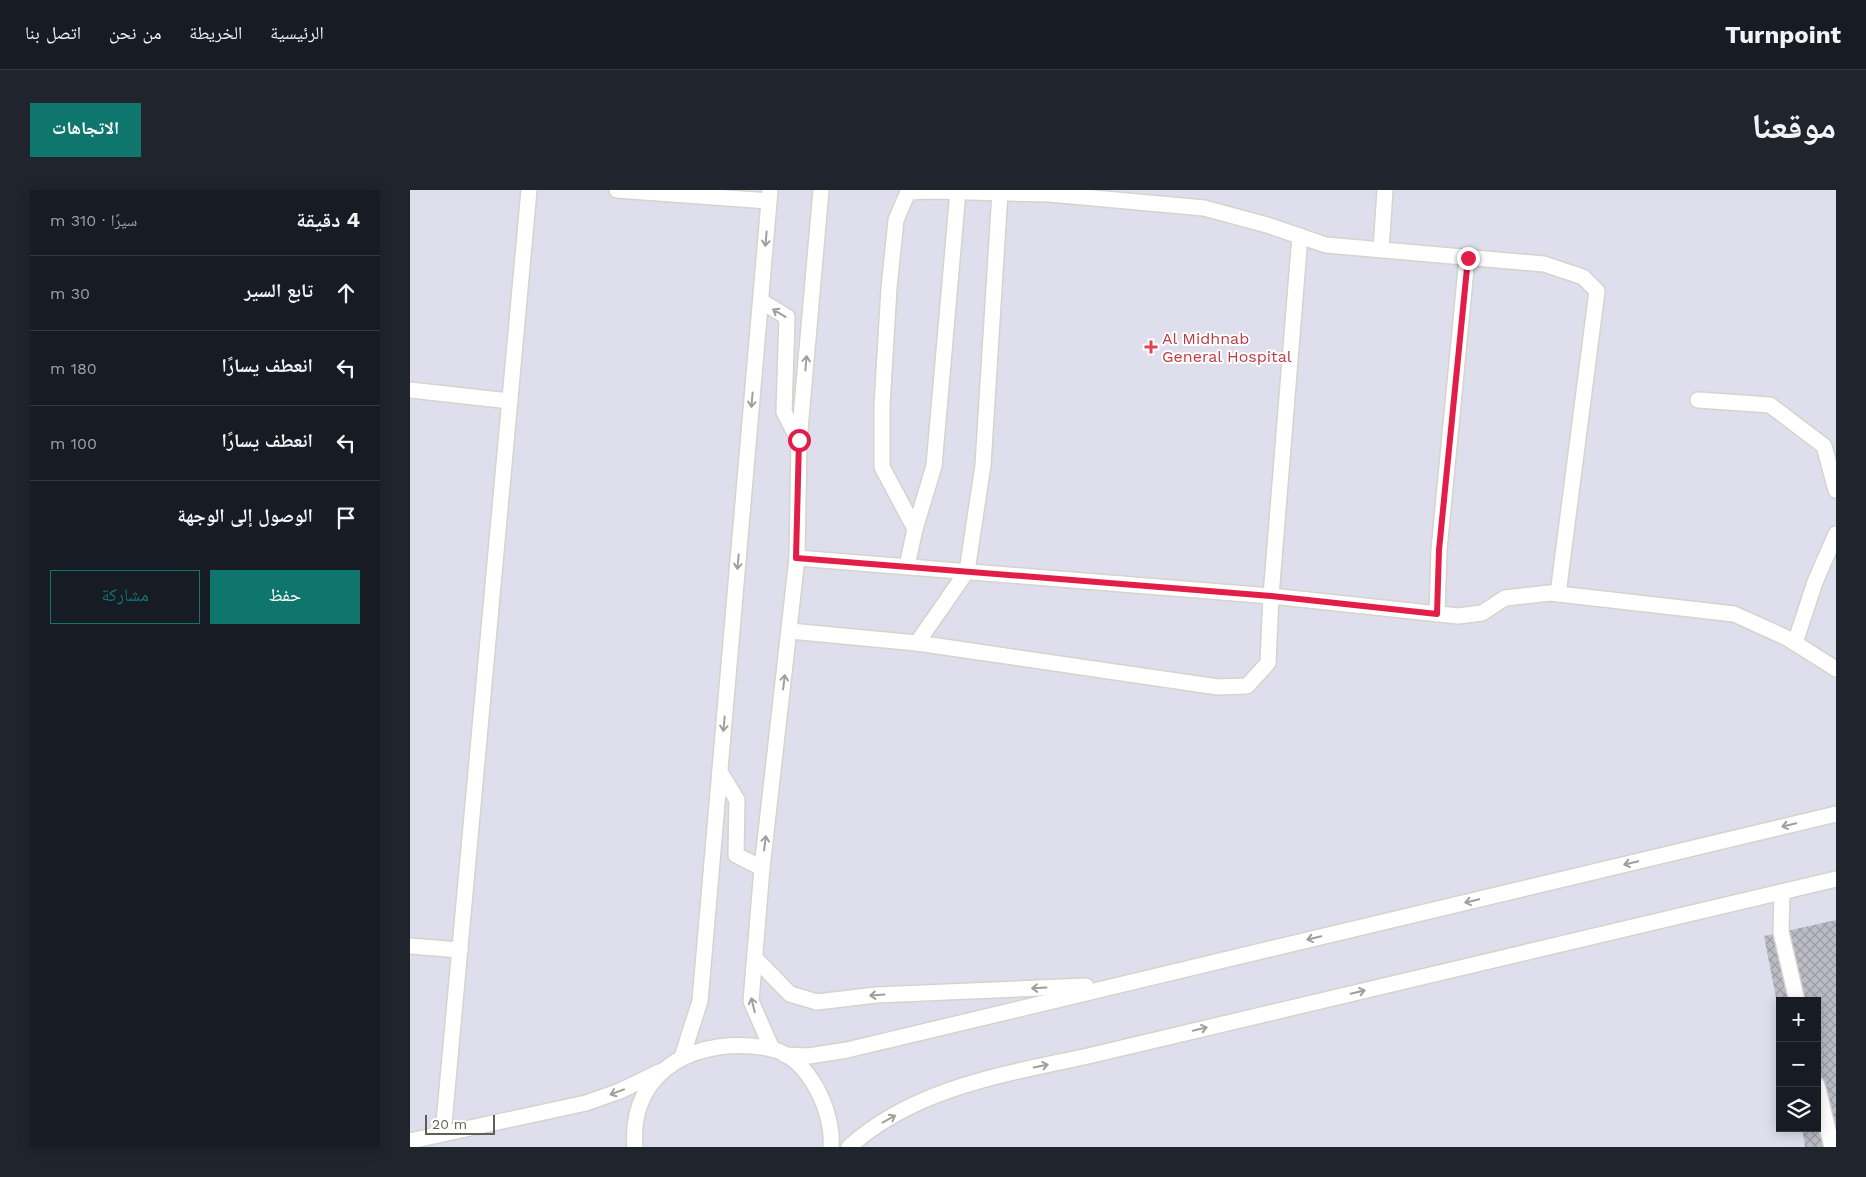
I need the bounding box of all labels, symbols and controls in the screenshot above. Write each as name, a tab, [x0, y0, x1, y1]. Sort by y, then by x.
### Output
text: Turnpoint	[1725, 21, 1841, 49]
text: اتصل بنا	[25, 22, 81, 43]
text: من نحن	[109, 22, 161, 43]
text: الخريطة	[189, 22, 242, 43]
text: الرئيسية	[270, 22, 324, 43]
button: الاتجاهات	[30, 103, 141, 157]
text: موقعنا	[1751, 105, 1836, 147]
text: 4 دقيقة	[296, 207, 360, 232]
text: سيرًا · 310 m	[50, 211, 137, 230]
one-way arrow	[761, 230, 771, 246]
route end	[1457, 247, 1480, 270]
text: تابع السير	[244, 279, 313, 302]
icon: ahead	[332, 279, 360, 307]
text: 30 m	[50, 284, 90, 303]
one-way arrow	[772, 307, 786, 317]
place label: Al Midhnab General Hospital	[1162, 329, 1292, 366]
marker: Al Midhnab General Hospital	[1144, 340, 1158, 354]
text: انعطف يسارًا	[221, 354, 313, 377]
icon: left	[332, 354, 360, 382]
one-way arrow	[801, 355, 811, 371]
text: 180 m	[50, 359, 97, 378]
one-way arrow	[747, 392, 757, 408]
text: انعطف يسارًا	[221, 429, 313, 452]
icon: left	[332, 429, 360, 457]
route start	[788, 429, 811, 452]
text: 100 m	[50, 434, 97, 453]
text: الوصول إلى الوجهة	[177, 504, 313, 527]
icon: arrive	[332, 504, 360, 532]
one-way arrow	[733, 554, 743, 570]
button: مشاركة	[50, 570, 200, 624]
button: حفظ	[210, 570, 360, 624]
one-way arrow	[779, 674, 789, 690]
one-way arrow	[719, 716, 729, 732]
one-way arrow	[1781, 821, 1797, 830]
one-way arrow	[760, 836, 770, 852]
one-way arrow	[1623, 859, 1639, 868]
one-way arrow	[1465, 896, 1481, 906]
one-way arrow	[1307, 934, 1323, 943]
one-way arrow	[1031, 983, 1047, 992]
one-way arrow	[1349, 987, 1365, 996]
one-way arrow	[869, 991, 885, 1000]
one-way arrow	[748, 997, 757, 1013]
map controls	[1776, 997, 1821, 1132]
button: +	[1776, 997, 1821, 1042]
one-way arrow	[1191, 1024, 1207, 1033]
button: −	[1776, 1042, 1821, 1087]
one-way arrow	[1033, 1061, 1049, 1070]
button: layers	[1776, 1087, 1821, 1132]
one-way arrow	[610, 1088, 625, 1097]
scale bar	[425, 1112, 495, 1135]
one-way arrow	[881, 1113, 895, 1123]
text: 20 m	[432, 1116, 467, 1132]

